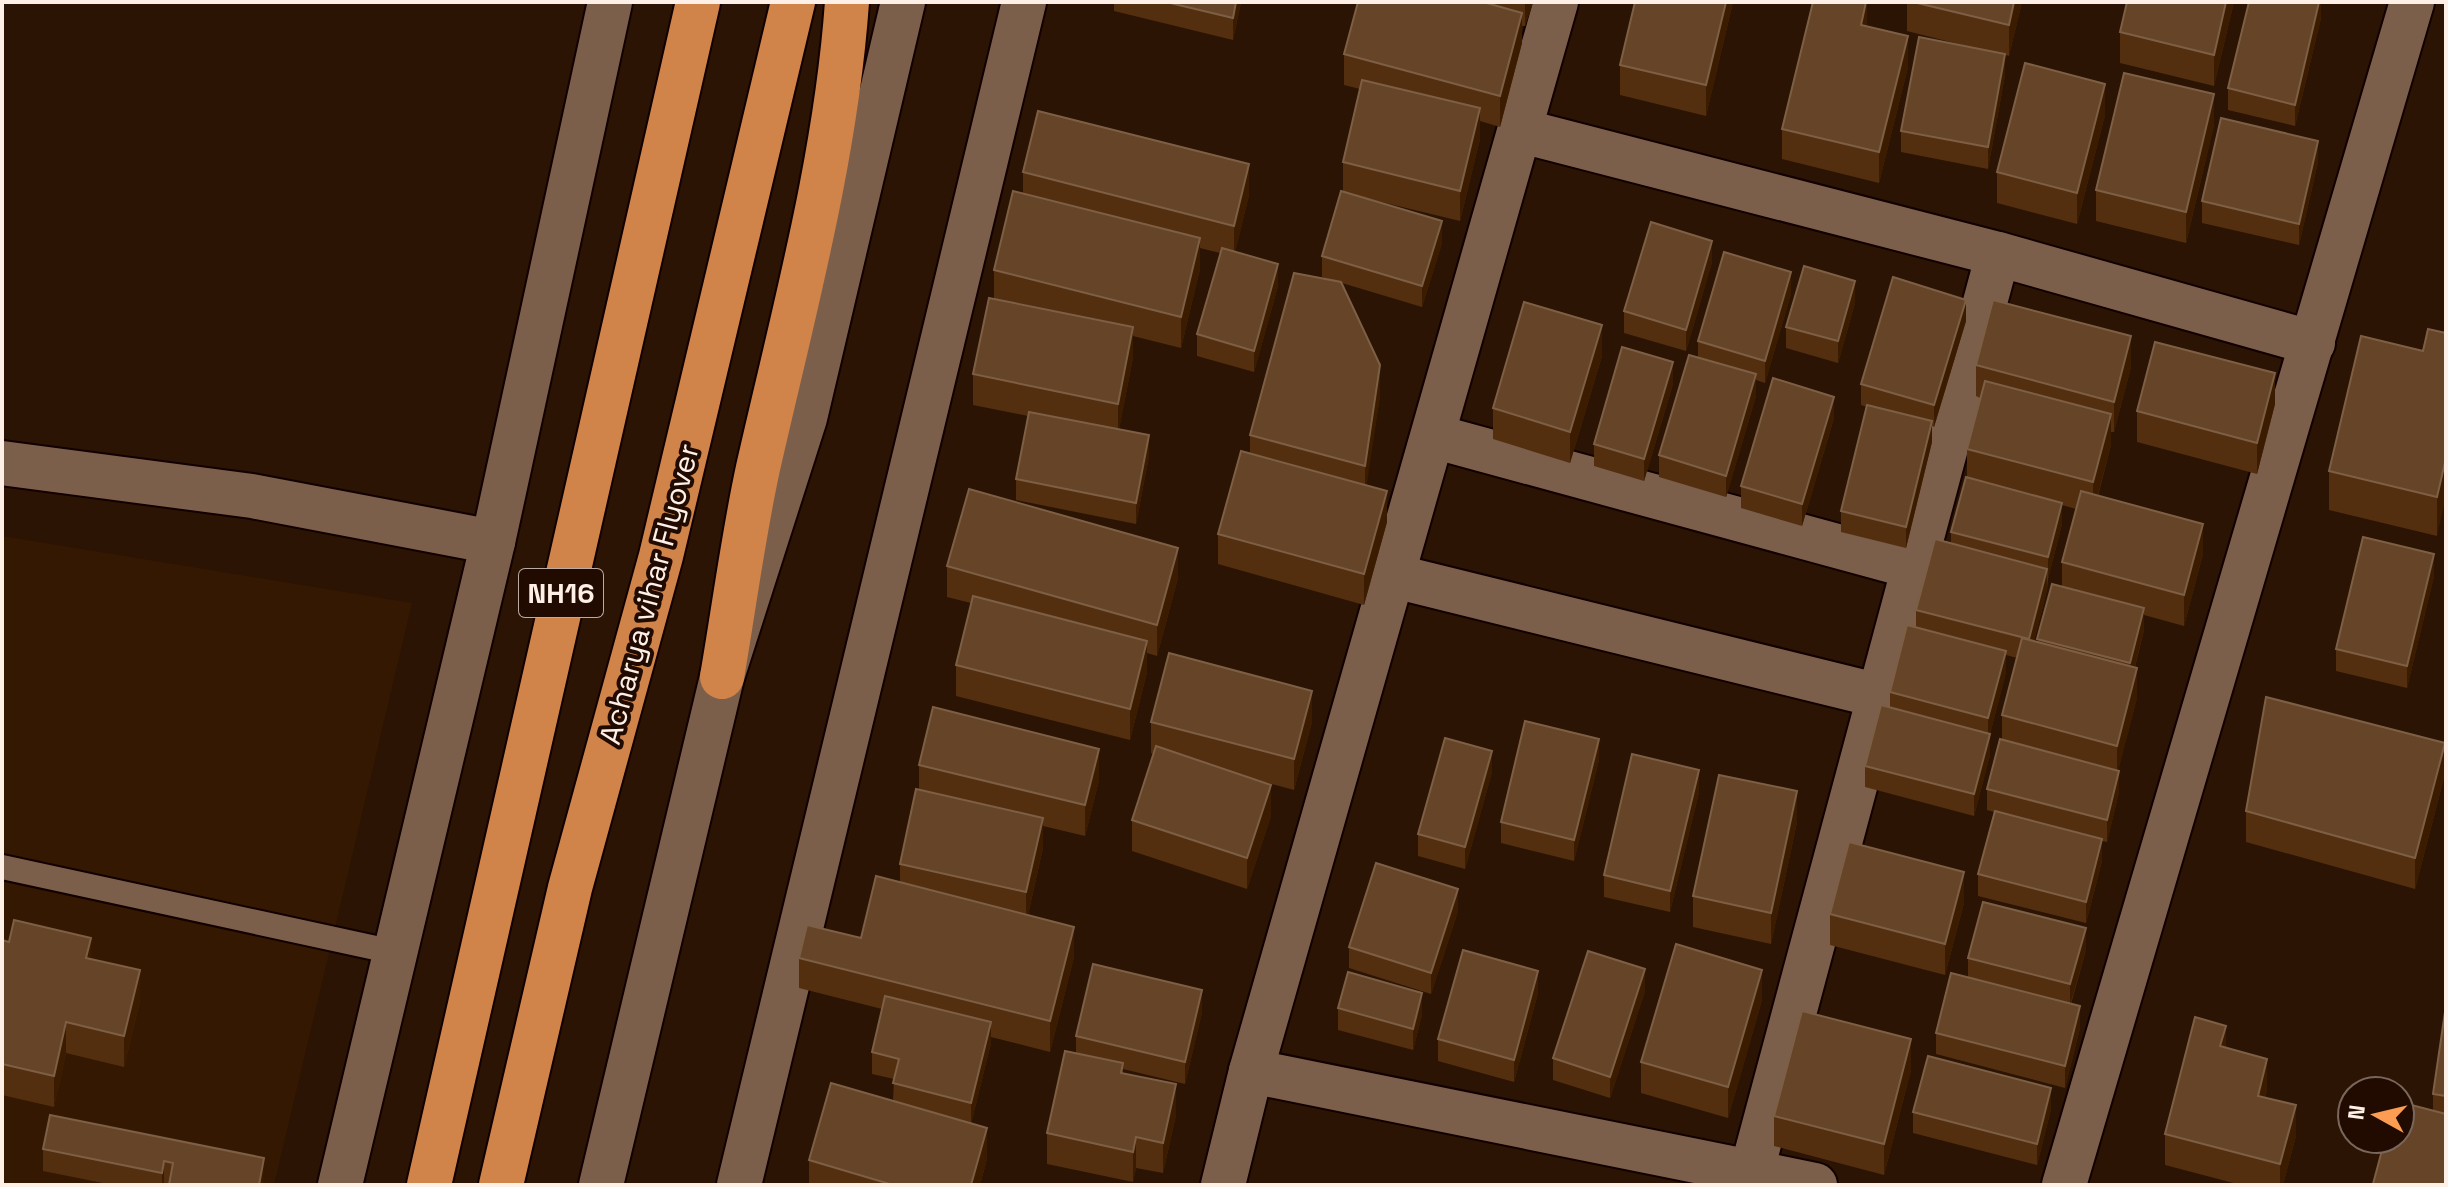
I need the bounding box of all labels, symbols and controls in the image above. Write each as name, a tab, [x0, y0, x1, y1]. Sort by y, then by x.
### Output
street label: Acharya vihar Flyover	[590, 439, 708, 749]
road number: NH16	[519, 569, 603, 617]
north arrow	[2336, 1075, 2416, 1155]
text: N	[2341, 1103, 2371, 1121]

